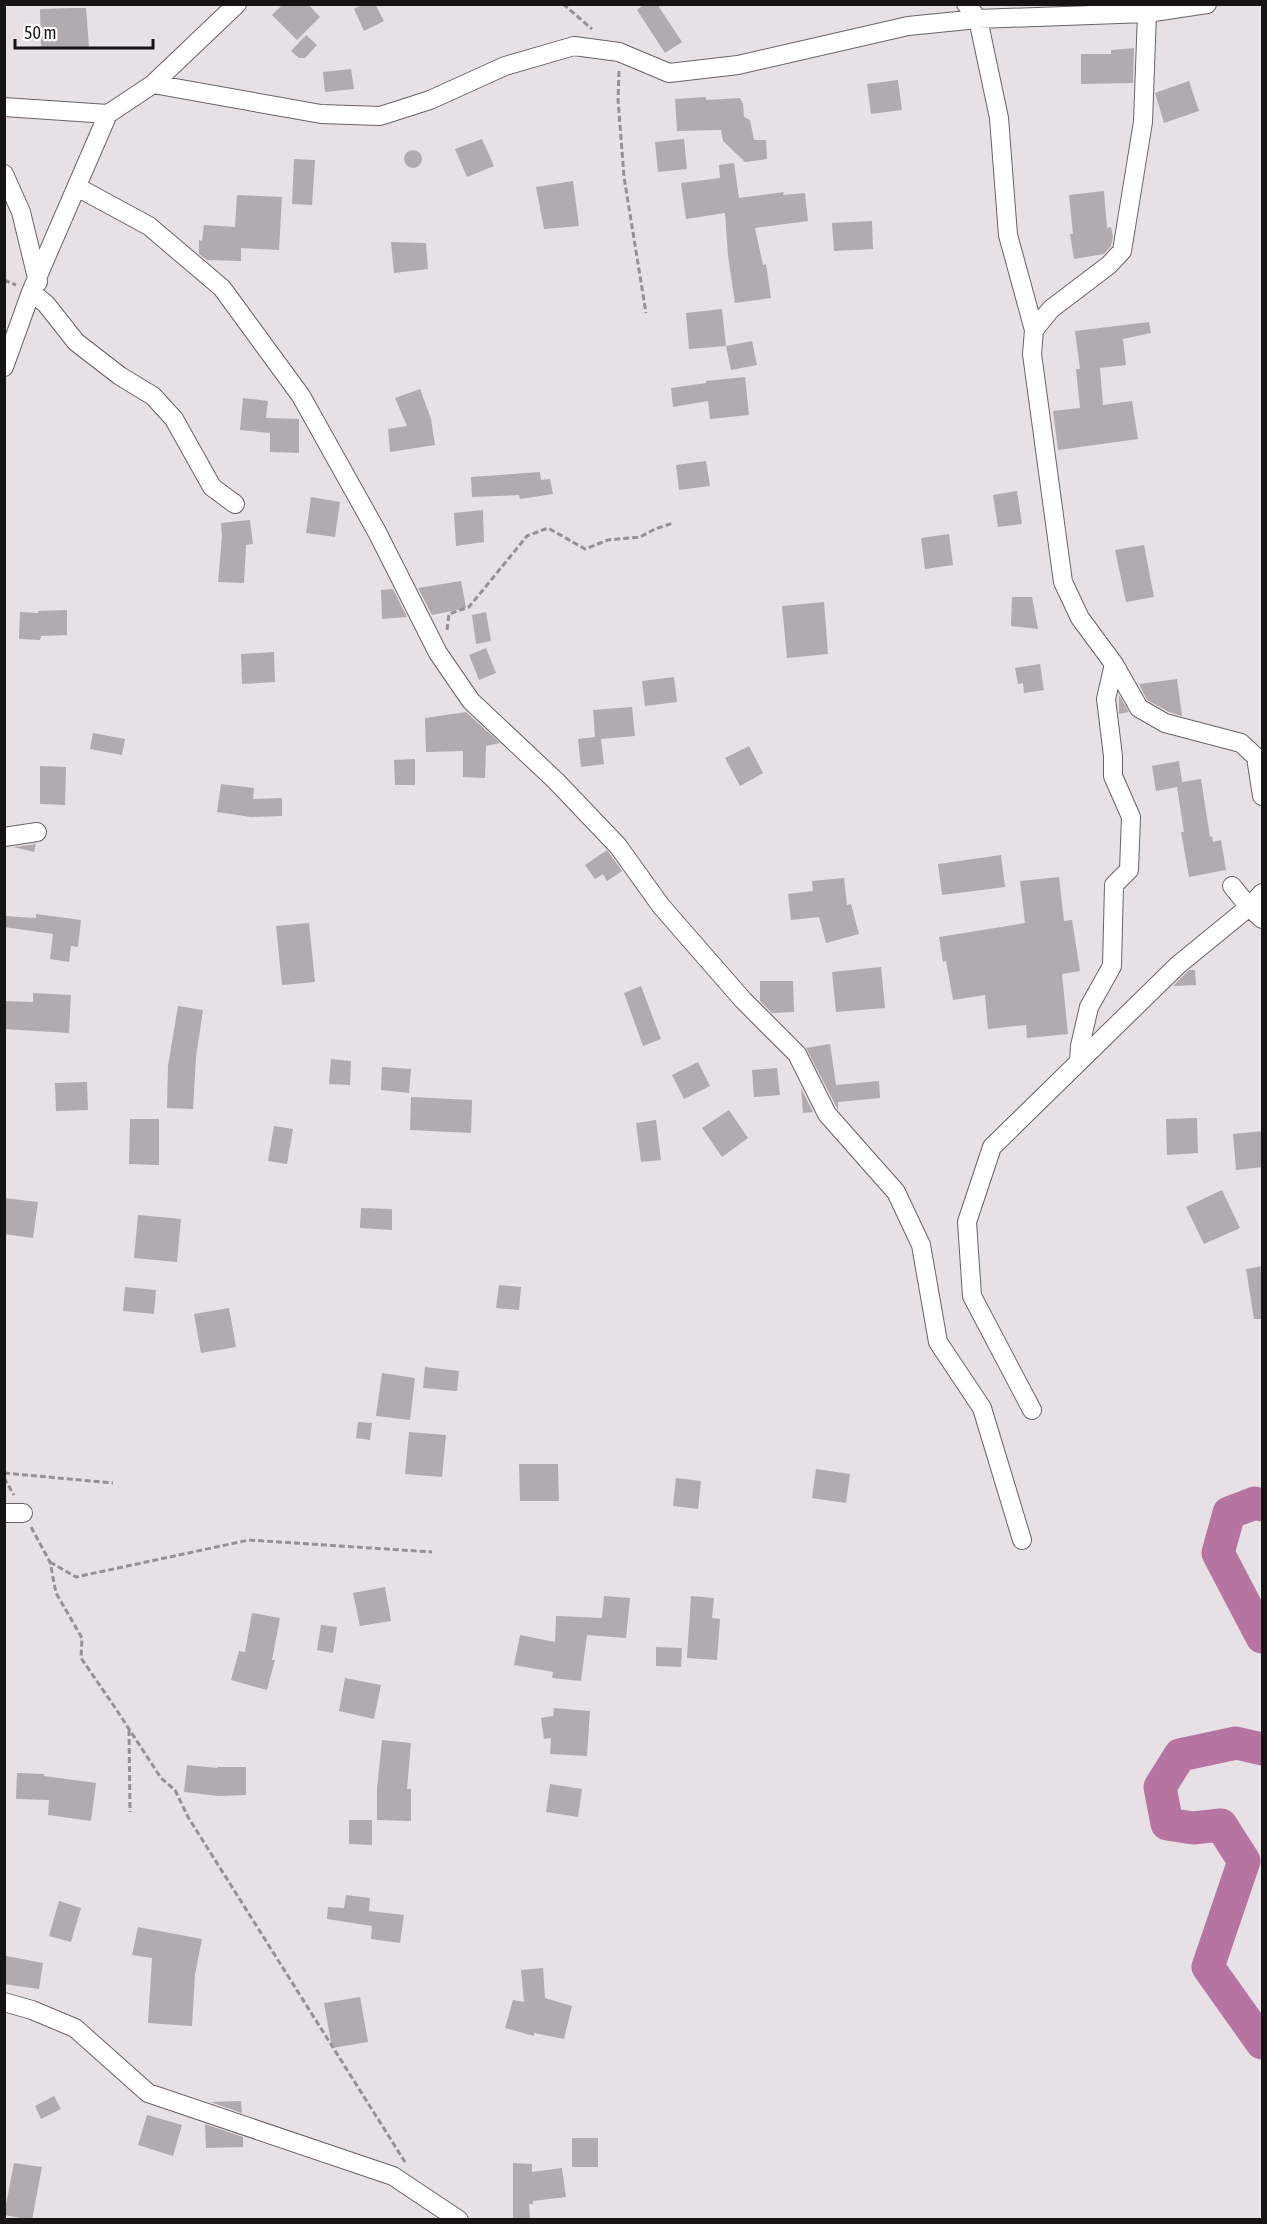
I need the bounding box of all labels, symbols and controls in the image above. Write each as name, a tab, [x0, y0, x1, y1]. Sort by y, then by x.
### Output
scale bar	[15, 12, 153, 50]
text: 50 m	[24, 22, 56, 43]

